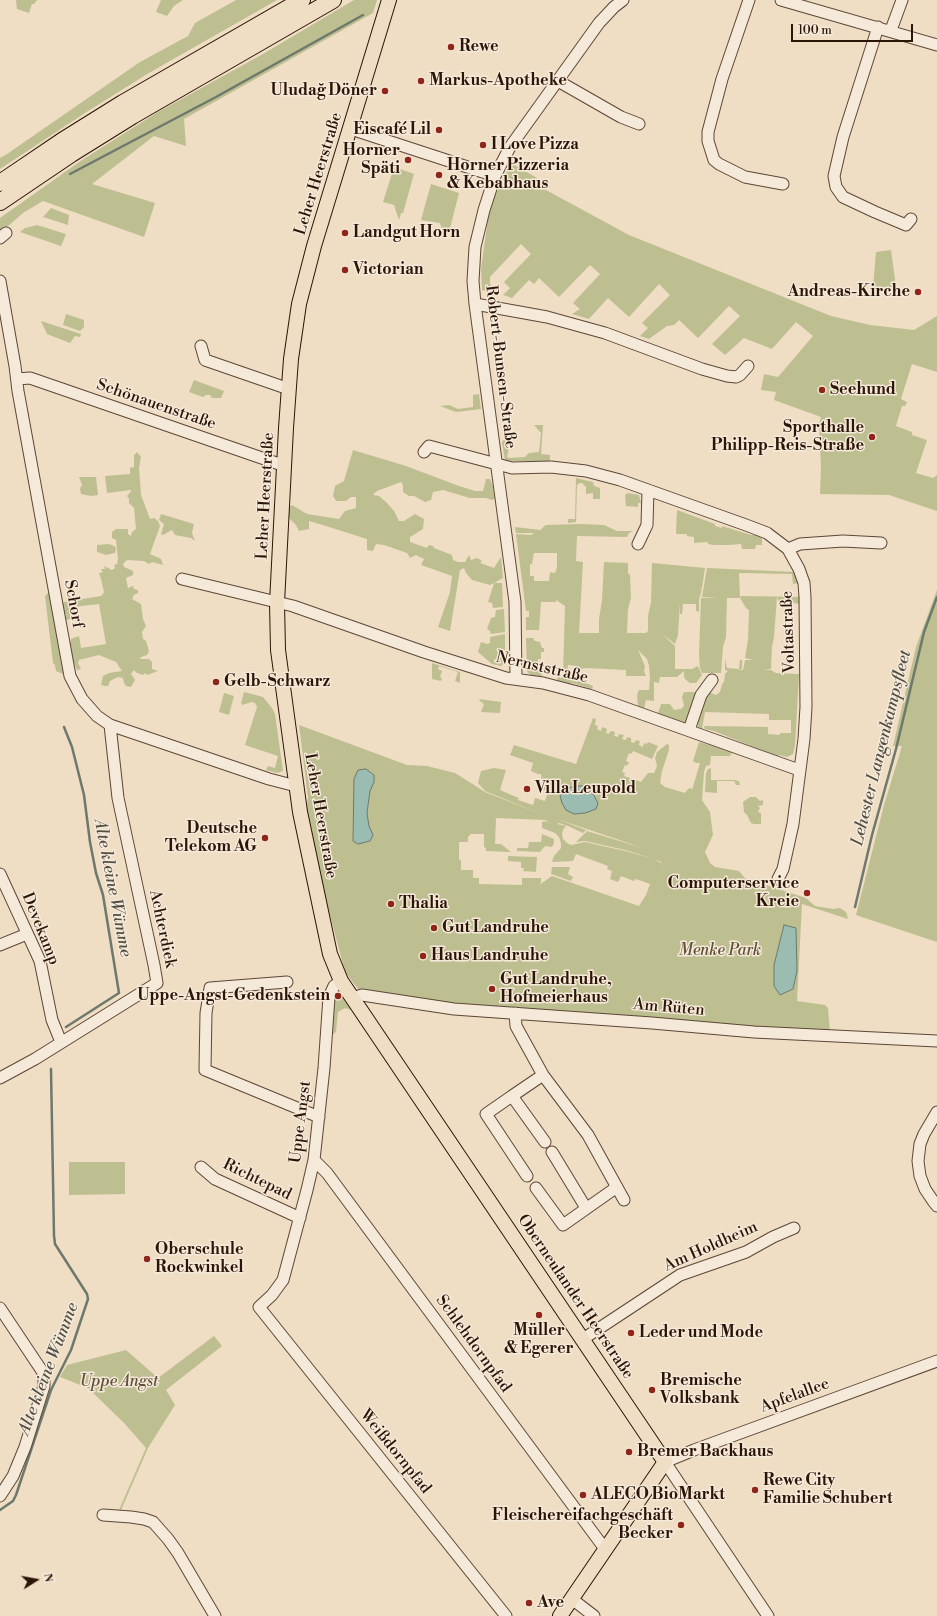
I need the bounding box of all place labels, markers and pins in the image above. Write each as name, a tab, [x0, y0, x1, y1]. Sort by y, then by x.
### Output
place label: Rewe	[459, 37, 499, 57]
marker: Rewe	[446, 42, 456, 52]
place label: Markus-Apotheke	[429, 71, 567, 91]
marker: Markus-Apotheke	[416, 76, 426, 86]
place label: Uludağ Döner	[270, 81, 377, 101]
marker: Uludağ Döner	[380, 86, 390, 96]
place label: Eiscafé Lil	[353, 120, 431, 140]
marker: Eiscafé Lil	[434, 125, 444, 135]
place label: I Love Pizza	[491, 135, 579, 155]
marker: I Love Pizza	[478, 140, 488, 150]
place label: Horner Späti	[343, 141, 400, 179]
marker: Horner Späti	[403, 155, 413, 165]
place label: Horner Pizzeria & Kebabhaus	[447, 156, 569, 194]
marker: Horner Pizzeria & Kebabhaus	[434, 170, 444, 180]
place label: Landgut Horn	[353, 223, 460, 243]
marker: Landgut Horn	[340, 228, 350, 238]
place label: Victorian	[353, 260, 424, 280]
marker: Victorian	[340, 265, 350, 275]
place label: Andreas-Kirche	[788, 282, 910, 302]
marker: Andreas-Kirche	[913, 287, 923, 297]
place label: Seehund	[830, 380, 896, 400]
marker: Seehund	[817, 385, 827, 395]
place label: Sporthalle Philipp-Reis-Straße	[711, 418, 864, 456]
marker: Sporthalle Philipp-Reis-Straße	[867, 432, 877, 442]
place label: Gelb-Schwarz	[224, 672, 330, 692]
marker: Gelb-Schwarz	[211, 677, 221, 687]
place label: Villa Leupold	[535, 779, 636, 799]
marker: Villa Leupold	[522, 784, 532, 794]
place label: Deutsche Telekom AG	[165, 819, 257, 857]
marker: Deutsche Telekom AG	[260, 833, 270, 843]
place label: Computerservice Kreie	[668, 874, 799, 912]
marker: Computerservice Kreie	[802, 888, 812, 898]
place label: Thalia	[399, 894, 448, 914]
marker: Thalia	[386, 899, 396, 909]
place label: Gut Landruhe	[442, 918, 549, 938]
marker: Gut Landruhe	[429, 923, 439, 933]
place label: Haus Landruhe	[431, 946, 548, 966]
marker: Haus Landruhe	[418, 951, 428, 961]
place label: Gut Landruhe, Hofmeierhaus	[500, 970, 612, 1008]
marker: Gut Landruhe, Hofmeierhaus	[487, 984, 497, 994]
place label: Uppe-Angst-Gedenkstein	[137, 986, 330, 1006]
marker: Uppe-Angst-Gedenkstein	[333, 991, 343, 1001]
place label: Oberschule Rockwinkel	[155, 1240, 244, 1278]
marker: Oberschule Rockwinkel	[142, 1254, 152, 1264]
marker: Müller & Egerer	[534, 1310, 544, 1320]
place label: Müller & Egerer	[504, 1321, 574, 1359]
place label: Leder und Mode	[639, 1323, 763, 1343]
marker: Leder und Mode	[626, 1328, 636, 1338]
place label: Bremische Volksbank	[660, 1371, 742, 1409]
marker: Bremische Volksbank	[647, 1385, 657, 1395]
place label: Bremer Backhaus	[637, 1442, 773, 1462]
marker: Bremer Backhaus	[624, 1447, 634, 1457]
place label: Rewe City Familie Schubert	[763, 1471, 893, 1509]
place label: ALECO BioMarkt	[591, 1485, 725, 1505]
marker: Rewe City Familie Schubert	[750, 1485, 760, 1495]
marker: ALECO BioMarkt	[578, 1490, 588, 1500]
place label: Fleischereifachgeschäft Becker	[492, 1506, 673, 1544]
marker: Fleischereifachgeschäft Becker	[676, 1520, 686, 1530]
place label: Ave	[537, 1593, 564, 1613]
marker: Ave	[524, 1598, 534, 1608]

